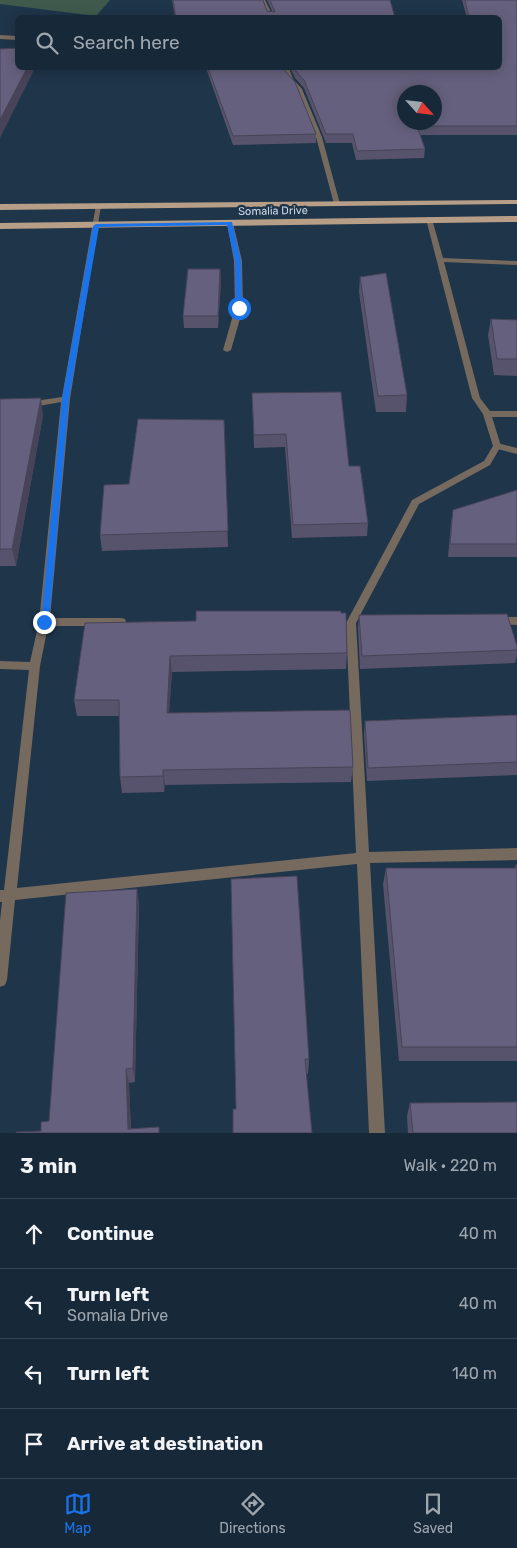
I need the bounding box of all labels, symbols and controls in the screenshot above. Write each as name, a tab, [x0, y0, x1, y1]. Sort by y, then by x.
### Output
search box	[15, 15, 502, 70]
icon: search	[33, 29, 61, 57]
text: Search here	[73, 31, 180, 54]
north arrow	[397, 85, 442, 130]
street label: Somalia Drive	[238, 204, 308, 218]
route start	[228, 297, 251, 320]
route end	[33, 611, 56, 634]
text: 3 min	[20, 1153, 77, 1178]
text: Walk · 220 m	[404, 1156, 497, 1175]
icon: ahead	[20, 1220, 48, 1248]
text: Continue	[67, 1222, 154, 1245]
text: 40 m	[459, 1224, 497, 1243]
text: Turn left	[67, 1283, 149, 1306]
icon: left	[20, 1290, 48, 1318]
text: 40 m	[459, 1294, 497, 1313]
text: Somalia Drive	[67, 1306, 168, 1325]
icon: left	[20, 1360, 48, 1388]
text: Turn left	[67, 1362, 149, 1385]
text: 140 m	[452, 1364, 497, 1383]
icon: arrive	[20, 1430, 48, 1458]
text: Arrive at destination	[67, 1432, 263, 1455]
tab: Map	[64, 1490, 92, 1537]
tab: Directions	[219, 1490, 286, 1537]
tab: Saved	[413, 1490, 453, 1537]

